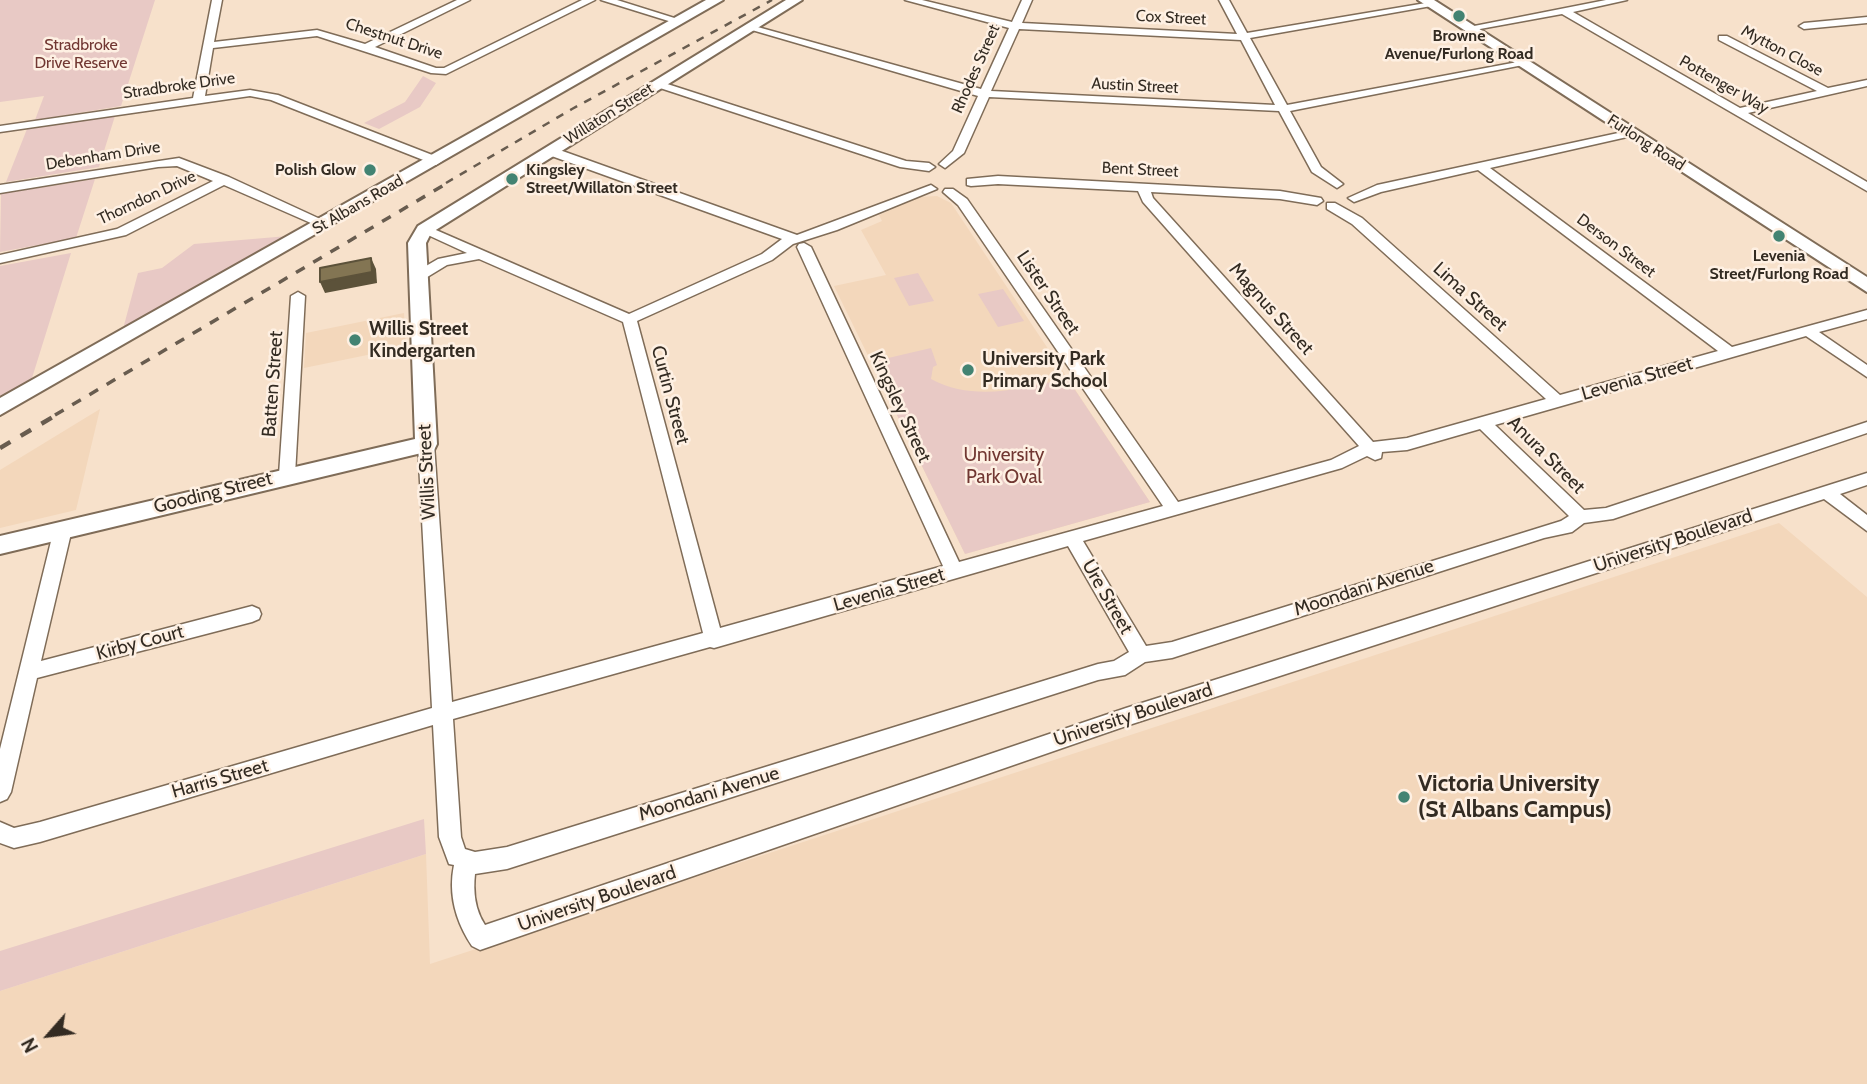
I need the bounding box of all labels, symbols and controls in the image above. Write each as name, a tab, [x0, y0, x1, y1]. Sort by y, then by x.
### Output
street label: Cox Street	[1135, 7, 1207, 29]
marker: Browne Avenue/Furlong Road	[1451, 8, 1467, 24]
street label: Chestnut Drive	[343, 14, 445, 64]
street label: Mytton Close	[1738, 21, 1826, 81]
street label: Rhodes Street	[948, 22, 1004, 116]
place label: Browne Avenue/Furlong Road	[1385, 26, 1533, 64]
park label: Stradbroke Drive Reserve	[35, 35, 127, 73]
street label: Pottenger Way	[1676, 52, 1772, 118]
street label: Stradbroke Drive	[122, 69, 236, 103]
street label: Austin Street	[1091, 74, 1179, 98]
street label: Willaton Street	[561, 79, 657, 149]
street label: Furlong Road	[1603, 111, 1689, 175]
street label: Debenham Drive	[44, 137, 162, 175]
street label: Bent Street	[1101, 158, 1179, 182]
place label: Polish Glow	[275, 160, 356, 180]
place label: Kingsley Street/Willaton Street	[526, 160, 678, 198]
marker: Polish Glow	[362, 162, 378, 178]
street label: Thorndon Drive	[95, 167, 199, 229]
street label: St Albans Road	[309, 171, 407, 239]
marker: Kingsley Street/Willaton Street	[504, 171, 520, 187]
street label: Derson Street	[1573, 210, 1659, 282]
marker: Levenia Street/Furlong Road	[1771, 228, 1787, 244]
place label: Levenia Street/Furlong Road	[1709, 246, 1849, 284]
street label: Lister Street	[1012, 247, 1084, 339]
street label: Magnus Street	[1224, 258, 1318, 360]
street label: Lima Street	[1428, 258, 1512, 336]
place label: Willis Street Kindergarten	[369, 318, 475, 362]
street label: Batten Street	[258, 330, 288, 438]
marker: Willis Street Kindergarten	[347, 332, 363, 348]
street label: Curtin Street	[646, 343, 694, 447]
street label: Kingsley Street	[864, 348, 936, 466]
place label: University Park Primary School	[982, 348, 1108, 392]
street label: Levenia Street	[1579, 352, 1695, 406]
marker: University Park Primary School	[960, 362, 976, 378]
street label: Anura Street	[1502, 411, 1590, 499]
street label: Willis Street	[413, 424, 441, 520]
park label: University Park Oval	[964, 444, 1044, 488]
street label: Gooding Street	[151, 467, 275, 519]
street label: University Boulevard	[1591, 505, 1755, 577]
street label: Moondani Avenue	[1291, 555, 1437, 621]
street label: Ure Street	[1077, 556, 1137, 638]
street label: Levenia Street	[831, 563, 947, 617]
street label: Kirby Court	[94, 620, 186, 666]
street label: University Boulevard	[1051, 679, 1215, 751]
street label: Harris Street	[169, 754, 271, 804]
street label: Moondani Avenue	[636, 762, 782, 826]
place label: Victoria University (St Albans Campus)	[1418, 770, 1612, 824]
marker: Victoria University (St Albans Campus)	[1396, 789, 1412, 805]
street label: University Boulevard	[515, 861, 679, 937]
north arrow	[14, 1000, 84, 1070]
text: N	[17, 1034, 43, 1056]

